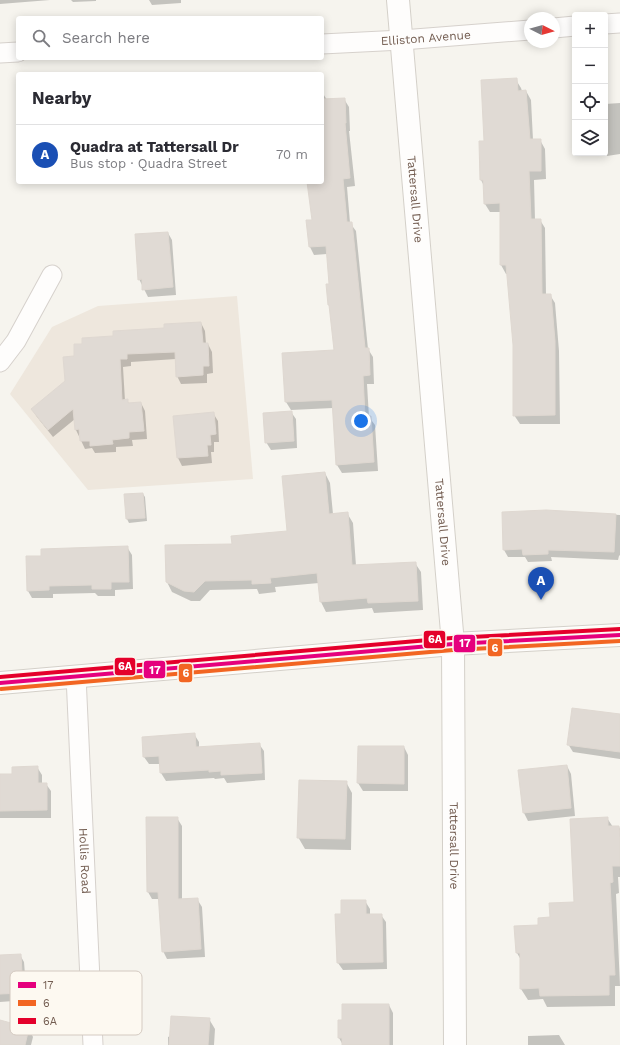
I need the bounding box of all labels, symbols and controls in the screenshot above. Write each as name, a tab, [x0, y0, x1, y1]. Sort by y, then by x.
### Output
north arrow	[524, 12, 560, 48]
map controls	[572, 12, 608, 156]
button: +	[572, 12, 608, 48]
search box	[16, 16, 324, 60]
icon: search	[30, 27, 52, 49]
street label: Elliston Avenue	[380, 28, 471, 48]
text: Search here	[62, 29, 150, 47]
button: −	[572, 48, 608, 84]
button: locate	[572, 84, 608, 120]
text: Nearby	[32, 88, 91, 108]
button: layers	[572, 120, 608, 156]
text: Quadra at Tattersall Dr	[70, 138, 239, 156]
text: A	[41, 147, 49, 162]
text: 70 m	[276, 147, 308, 162]
street label: Tattersall Drive	[404, 155, 426, 244]
text: Bus stop · Quadra Street	[70, 156, 227, 171]
your location	[351, 411, 371, 431]
street label: Tattersall Drive	[432, 478, 453, 566]
pin: A	[528, 567, 554, 600]
line badge: 6A	[423, 630, 446, 649]
text: 6A	[428, 633, 443, 646]
line badge: 17	[453, 634, 476, 653]
text: 17	[459, 637, 471, 650]
line badge: 6	[487, 638, 503, 657]
text: 6	[492, 642, 499, 655]
line badge: 6A	[114, 657, 136, 676]
text: 6A	[118, 660, 133, 673]
line badge: 17	[143, 660, 166, 679]
line badge: 6	[178, 663, 193, 683]
text: 17	[149, 664, 161, 677]
text: 6	[183, 667, 190, 680]
street label: Tattersall Drive	[447, 802, 461, 890]
street label: Hollis Road	[76, 827, 93, 894]
legend	[10, 971, 142, 1035]
text: 17	[43, 979, 53, 992]
text: 6	[43, 997, 50, 1010]
text: 6A	[43, 1015, 57, 1028]

